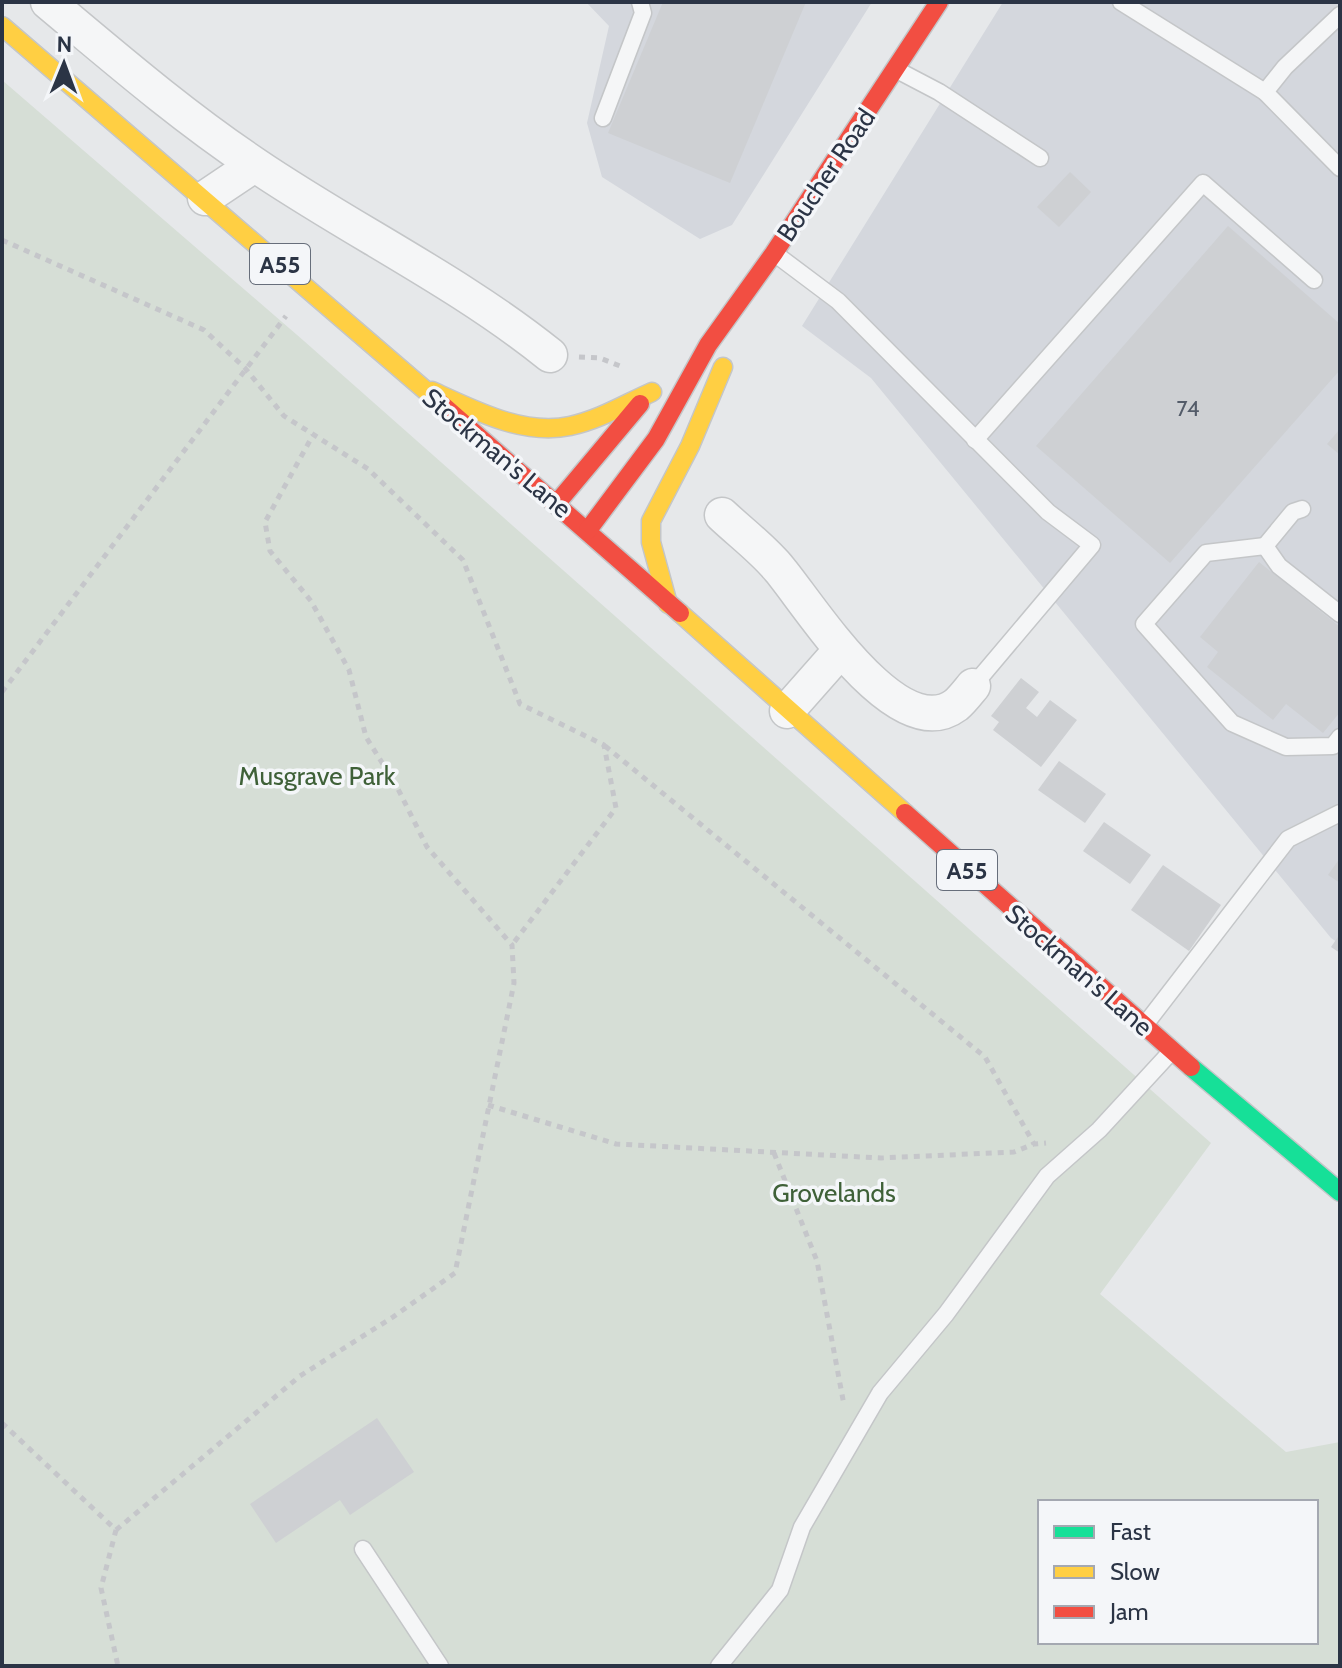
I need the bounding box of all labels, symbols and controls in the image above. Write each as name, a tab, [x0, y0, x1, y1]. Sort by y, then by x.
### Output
north arrow	[24, 24, 104, 104]
text: N	[56, 31, 72, 58]
street label: Boucher Road	[770, 103, 882, 247]
road number: A55	[250, 244, 310, 284]
street label: Stockman's Lane	[416, 381, 578, 525]
house number: 74	[1176, 395, 1200, 422]
park label: Musgrave Park	[239, 760, 396, 792]
road number: A55	[937, 850, 997, 890]
street label: Stockman's Lane	[999, 897, 1159, 1043]
park label: Grovelands	[772, 1177, 896, 1209]
legend	[1038, 1500, 1318, 1644]
text: Fast	[1110, 1517, 1151, 1546]
text: Slow	[1110, 1557, 1160, 1586]
text: Jam	[1109, 1597, 1148, 1626]

